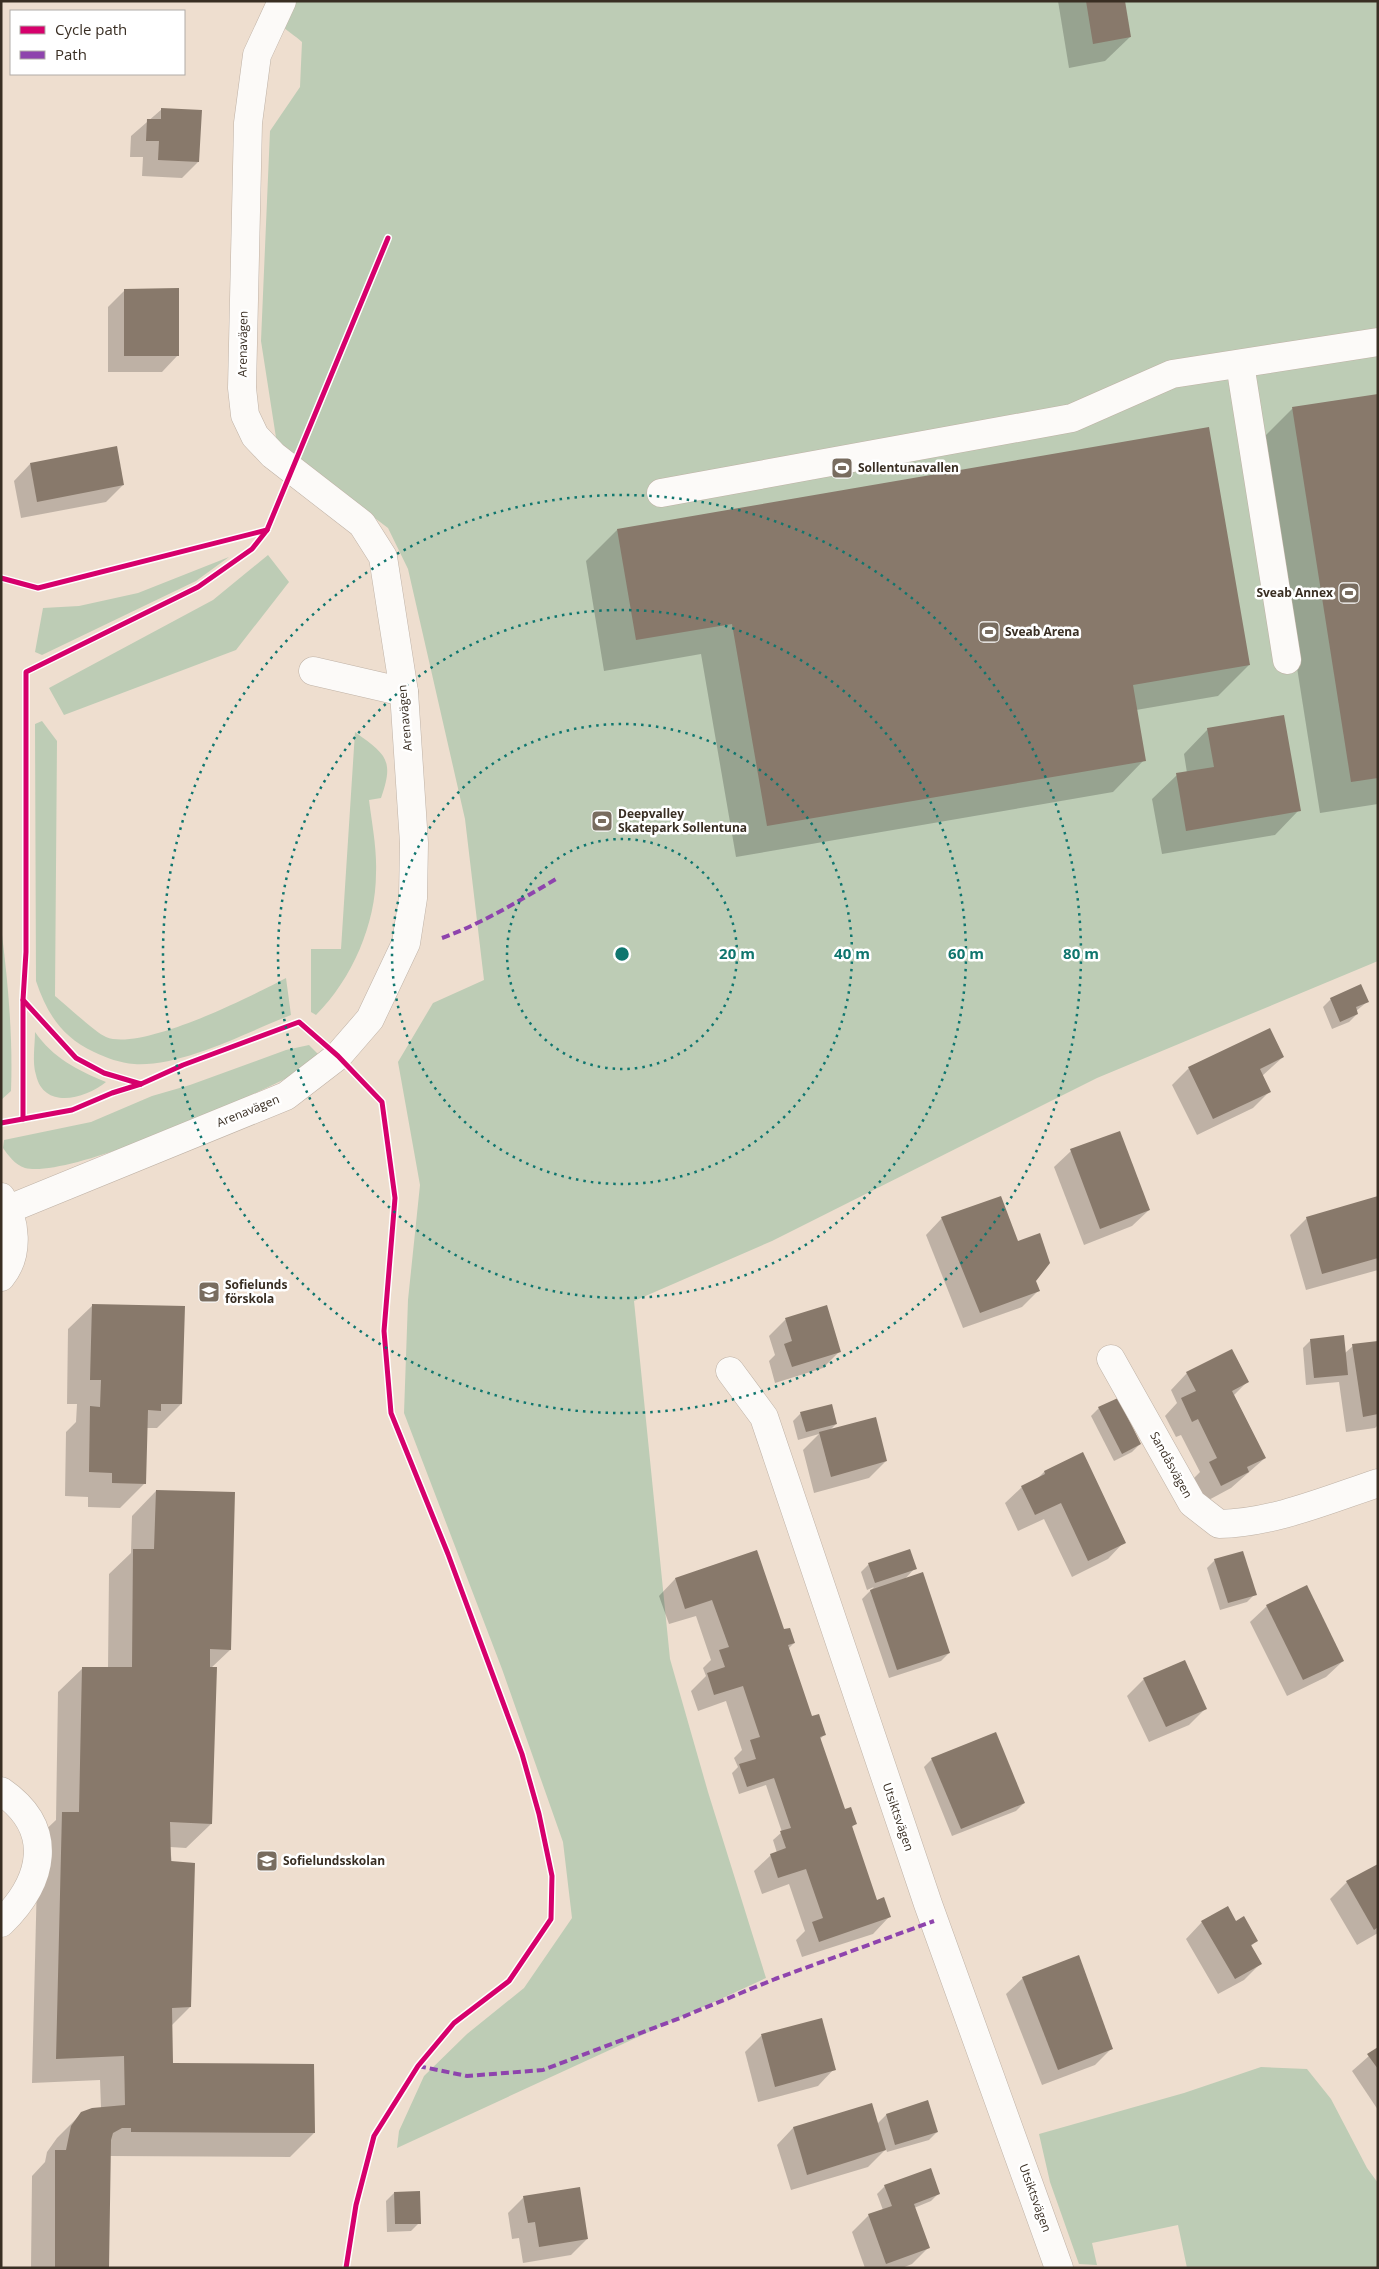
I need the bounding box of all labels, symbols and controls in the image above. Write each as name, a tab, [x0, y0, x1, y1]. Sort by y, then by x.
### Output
legend	[10, 10, 185, 75]
text: Cycle path	[55, 19, 127, 39]
text: Path	[55, 44, 87, 64]
street label: Arenavägen	[233, 311, 252, 377]
sports icon: Sollentunavallen	[830, 456, 854, 480]
place label: Sollentunavallen	[858, 459, 959, 476]
sports icon: Sveab Annex	[1337, 581, 1361, 605]
place label: Sveab Annex	[1256, 584, 1333, 601]
sports icon: Sveab Arena	[977, 620, 1001, 644]
place label: Sveab Arena	[1005, 623, 1079, 640]
street label: Arenavägen	[393, 684, 416, 752]
place label: Deepvalley Skatepark Sollentuna	[618, 805, 747, 836]
sports icon: Deepvalley Skatepark Sollentuna	[590, 809, 614, 833]
text: 20 m	[719, 943, 755, 963]
text: 40 m	[834, 943, 870, 963]
text: 60 m	[948, 943, 984, 963]
text: 80 m	[1063, 943, 1099, 963]
centre of rings	[613, 945, 631, 963]
street label: Arenavägen	[214, 1090, 282, 1131]
place label: Sofielunds förskola	[225, 1276, 287, 1307]
school or university icon: Sofielunds förskola	[197, 1280, 221, 1304]
street label: Sandåsvägen	[1146, 1428, 1197, 1501]
street label: Utsiktsvägen	[879, 1780, 918, 1853]
school or university icon: Sofielundsskolan	[255, 1849, 279, 1873]
place label: Sofielundsskolan	[283, 1852, 385, 1869]
street label: Utsiktsvägen	[1015, 2161, 1056, 2234]

